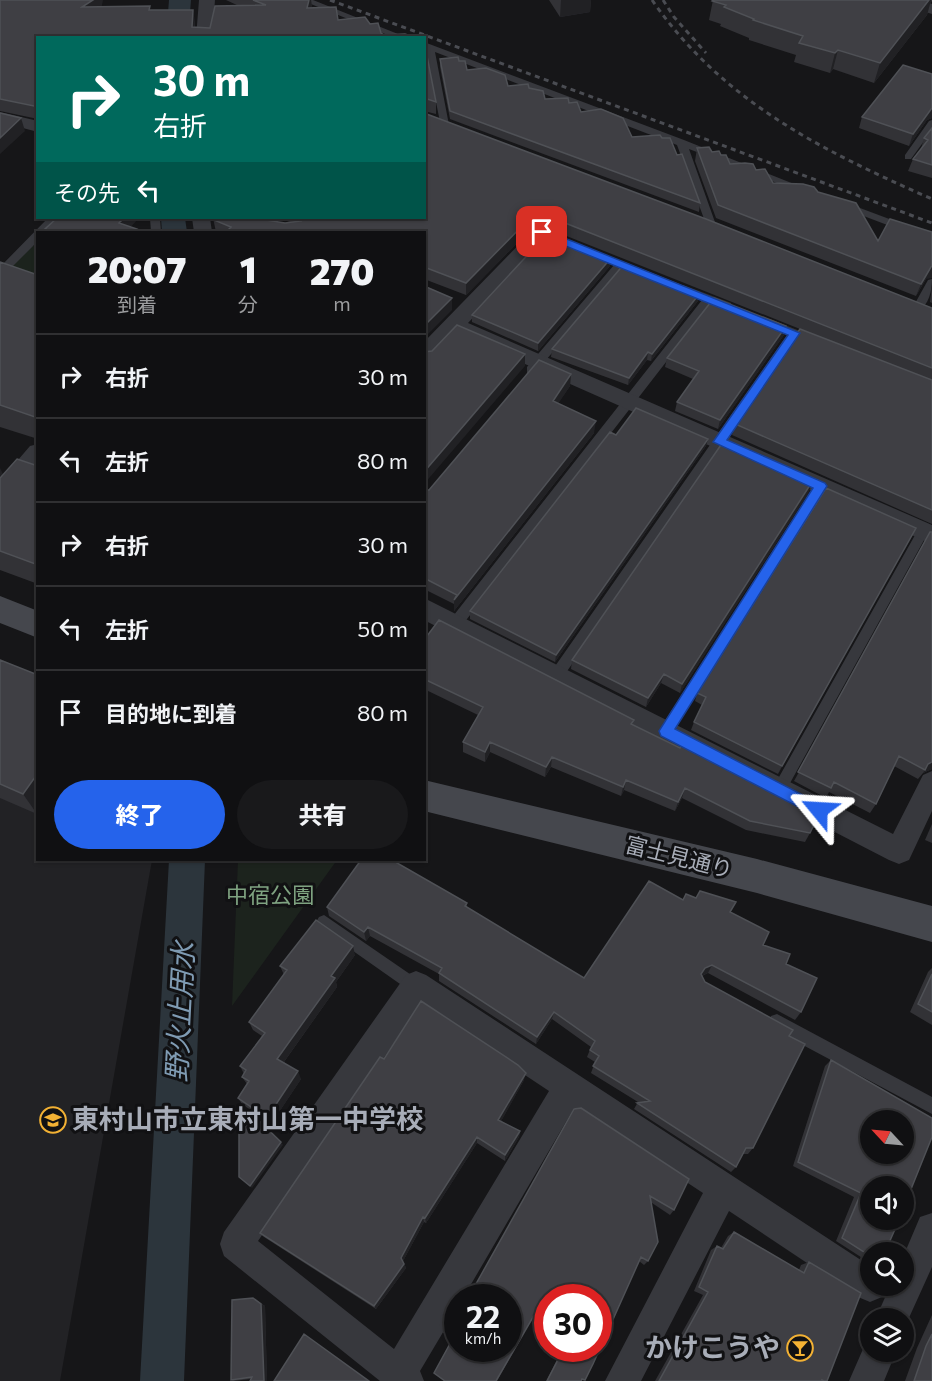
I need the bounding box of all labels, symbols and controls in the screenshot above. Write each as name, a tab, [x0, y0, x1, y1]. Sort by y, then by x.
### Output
text: 30 m	[153, 53, 250, 105]
icon: right	[54, 60, 132, 138]
text: 右折	[153, 109, 207, 142]
icon: left	[132, 174, 165, 207]
text: その先	[54, 179, 120, 206]
pin	[516, 206, 567, 257]
icon: arrive	[525, 215, 558, 248]
text: 20:07	[88, 246, 186, 290]
text: 1	[240, 246, 256, 290]
text: 270	[310, 248, 374, 292]
text: m	[333, 291, 351, 315]
text: 到着	[117, 292, 157, 316]
text: 分	[238, 292, 258, 316]
icon: right	[54, 360, 87, 393]
text: 30 m	[358, 363, 408, 390]
text: 右折	[105, 364, 149, 391]
icon: left	[54, 444, 87, 477]
text: 80 m	[357, 447, 408, 474]
text: 左折	[105, 448, 149, 475]
icon: right	[54, 528, 87, 561]
text: 30 m	[358, 531, 408, 558]
text: 右折	[105, 532, 149, 559]
icon: left	[54, 612, 87, 645]
text: 50 m	[358, 615, 408, 642]
text: 左折	[105, 616, 149, 643]
icon: arrive	[54, 696, 87, 729]
text: 80 m	[357, 699, 408, 726]
text: 目的地に到着	[105, 700, 237, 727]
position arrow	[787, 778, 851, 842]
button: 終了	[54, 780, 225, 849]
button: 共有	[237, 780, 408, 849]
street label: 富士見通り	[622, 830, 736, 883]
park label: 中宿公園	[226, 881, 314, 908]
water label: 野火止用水	[158, 938, 200, 1083]
place label: 東村山市立東村山第一中学校	[72, 1102, 423, 1135]
school or university icon: 東村山市立東村山第一中学校	[38, 1105, 68, 1135]
north arrow	[860, 1110, 914, 1164]
map controls	[860, 1110, 914, 1362]
button: sound	[860, 1176, 914, 1230]
button: search	[860, 1242, 914, 1296]
speed limit sign: 30	[534, 1284, 612, 1362]
text: 22	[466, 1297, 500, 1334]
button: layers	[860, 1308, 914, 1362]
text: km/h	[465, 1329, 501, 1347]
place label: かけこうや	[645, 1330, 780, 1363]
bar icon: かけこうや	[785, 1333, 815, 1363]

